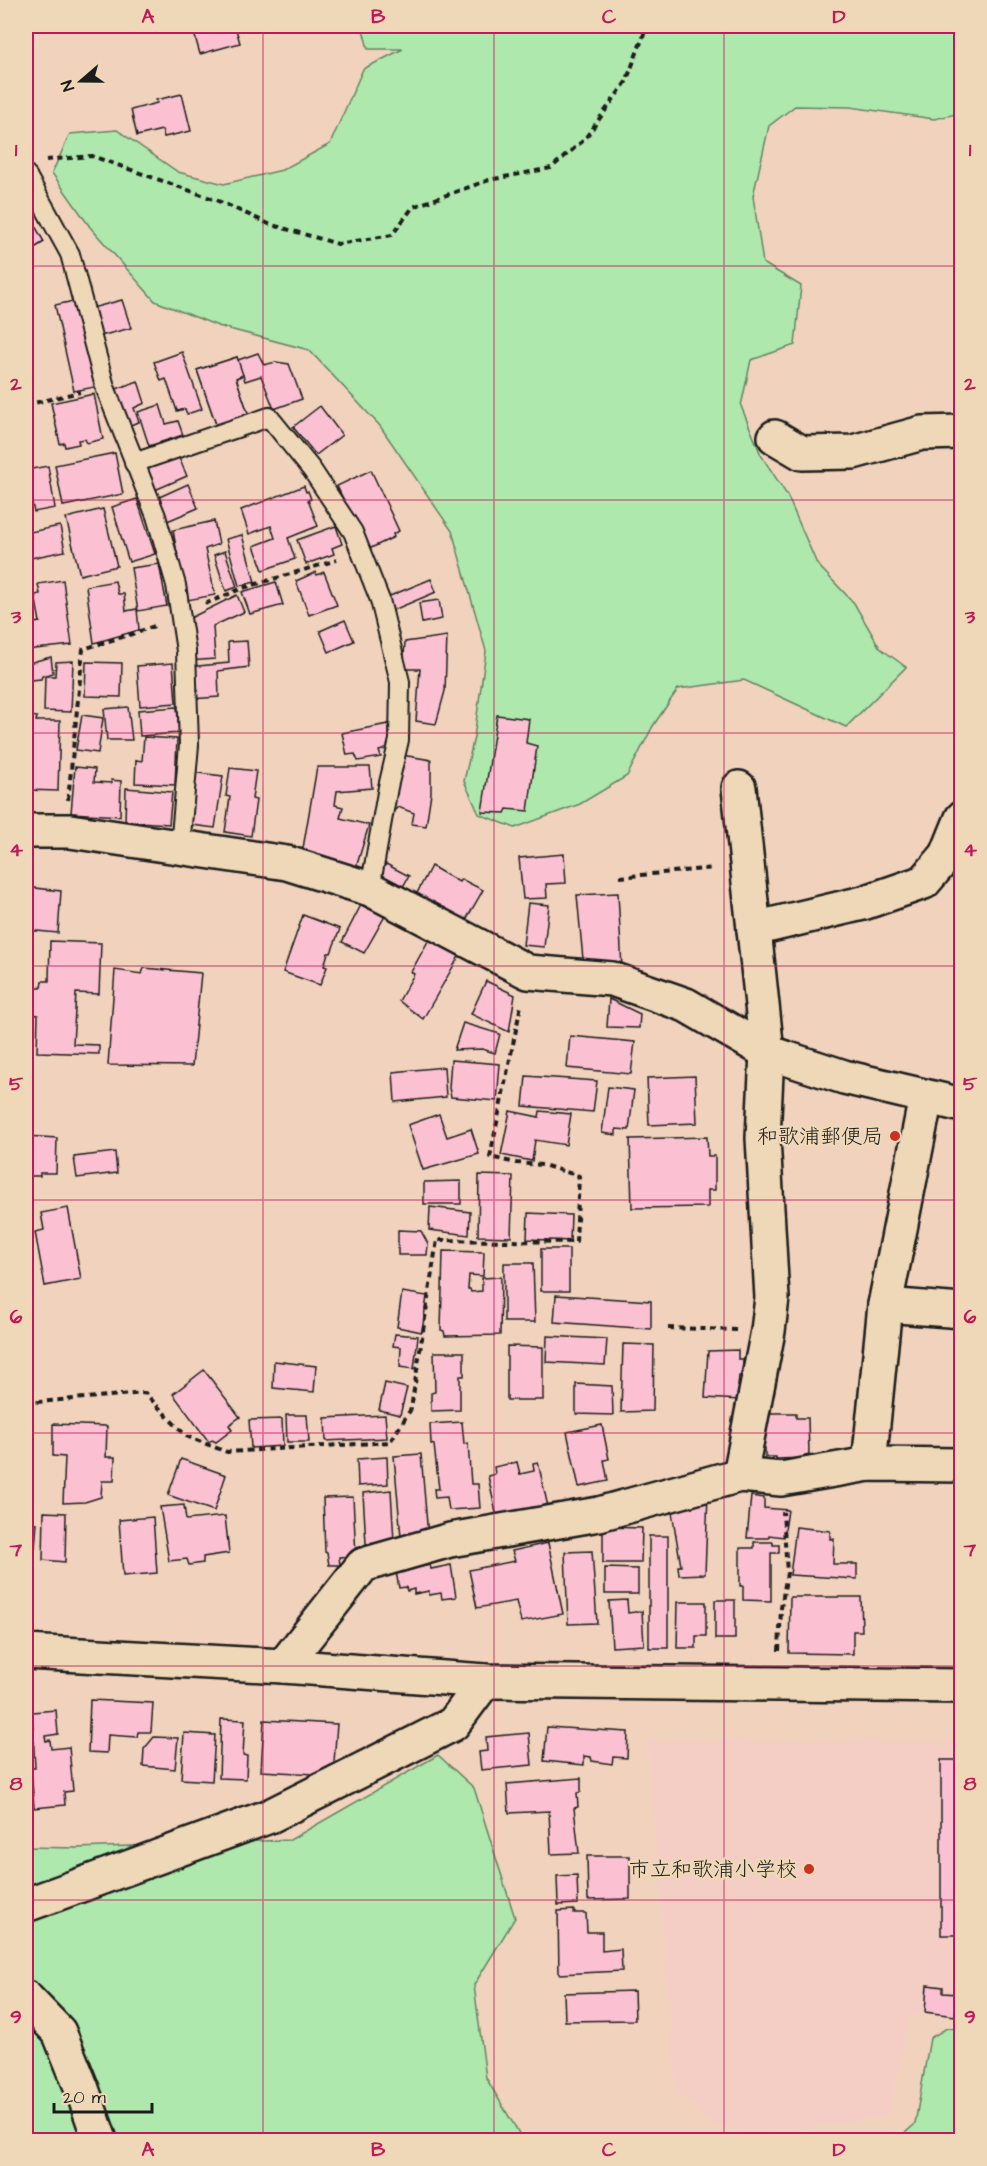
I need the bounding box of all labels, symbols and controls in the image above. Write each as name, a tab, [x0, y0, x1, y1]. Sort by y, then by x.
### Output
text: A	[142, 3, 155, 31]
text: B	[371, 3, 386, 31]
text: C	[602, 3, 617, 31]
text: D	[833, 3, 846, 31]
north arrow	[51, 51, 111, 111]
text: N	[56, 77, 80, 94]
text: 1	[15, 136, 18, 164]
text: 1	[969, 136, 972, 164]
text: 2	[9, 370, 22, 398]
text: 2	[963, 370, 976, 398]
text: 3	[10, 603, 22, 631]
text: 3	[964, 603, 976, 631]
text: 4	[9, 836, 23, 864]
text: 4	[963, 836, 977, 864]
text: 5	[9, 1070, 24, 1098]
text: 5	[963, 1070, 978, 1098]
place label: 和歌浦郵便局	[757, 1122, 883, 1151]
marker: 和歌浦郵便局	[888, 1129, 902, 1143]
text: 6	[10, 1303, 23, 1331]
text: 6	[964, 1303, 977, 1331]
text: 7	[9, 1536, 23, 1564]
text: 7	[963, 1536, 977, 1564]
text: 8	[10, 1770, 23, 1798]
text: 8	[964, 1770, 977, 1798]
place label: 市立和歌浦小学校	[629, 1855, 797, 1884]
marker: 市立和歌浦小学校	[802, 1862, 816, 1876]
text: 9	[10, 2003, 22, 2031]
text: 9	[964, 2003, 976, 2031]
scale bar	[54, 2076, 152, 2114]
text: 20 m	[63, 2085, 106, 2110]
text: A	[142, 2136, 155, 2164]
text: B	[371, 2136, 386, 2164]
text: C	[602, 2136, 617, 2164]
text: D	[833, 2136, 846, 2164]

